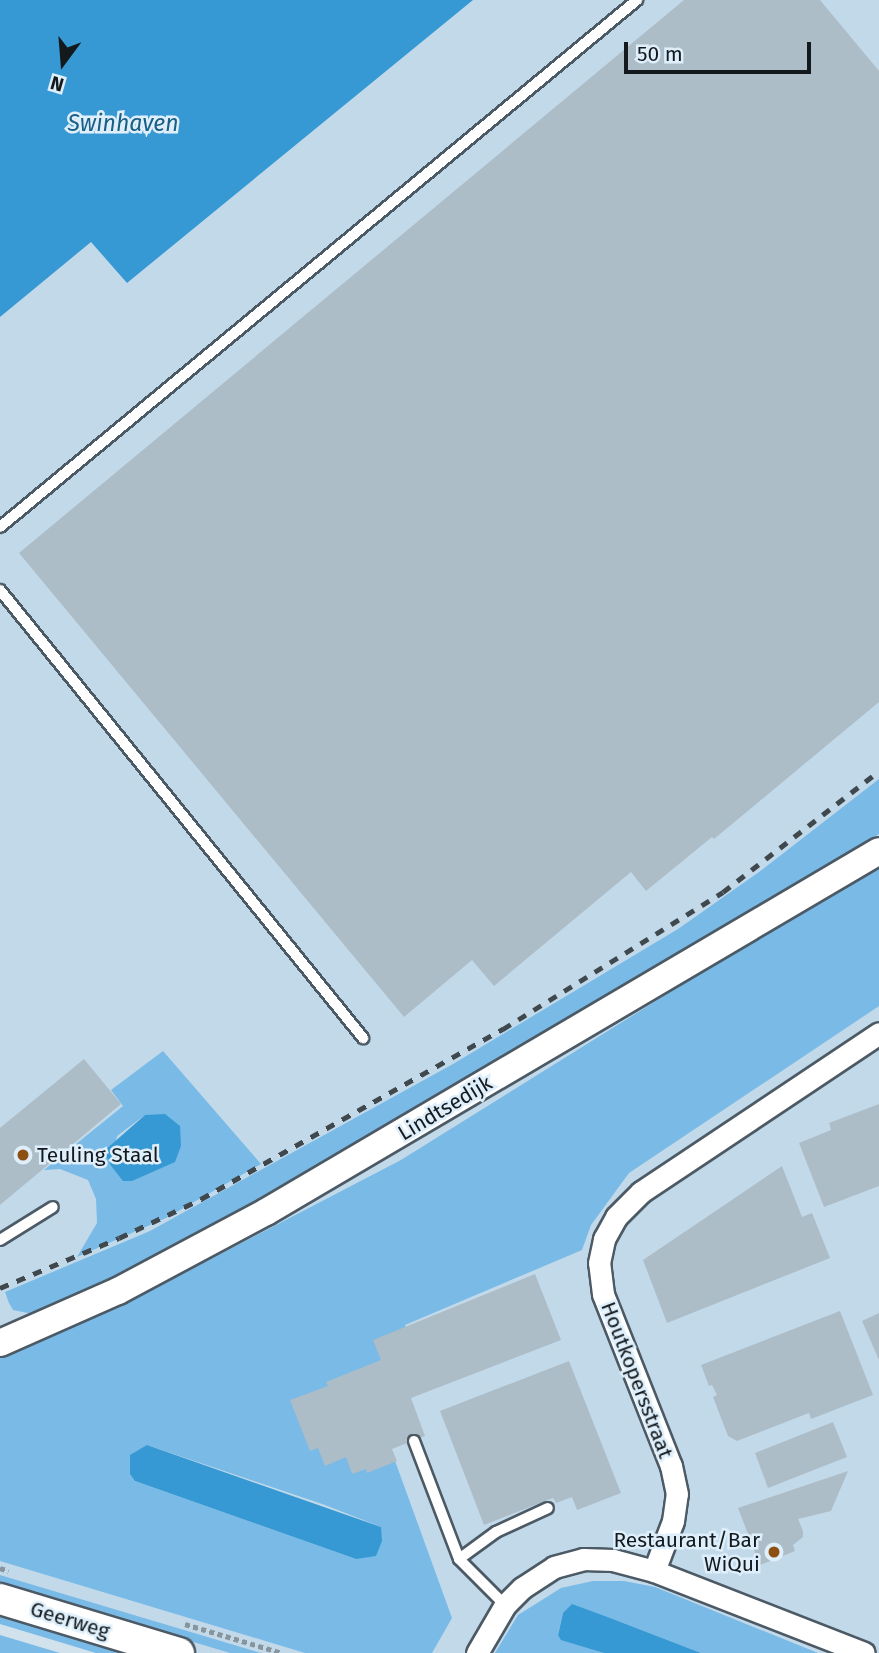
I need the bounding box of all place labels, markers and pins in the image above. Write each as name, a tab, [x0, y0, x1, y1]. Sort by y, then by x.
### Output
place label: Teuling Staal	[37, 1142, 159, 1168]
marker: Teuling Staal	[15, 1147, 31, 1163]
place label: Restaurant/Bar WiQui	[613, 1527, 760, 1577]
marker: Restaurant/Bar WiQui	[766, 1544, 782, 1560]

